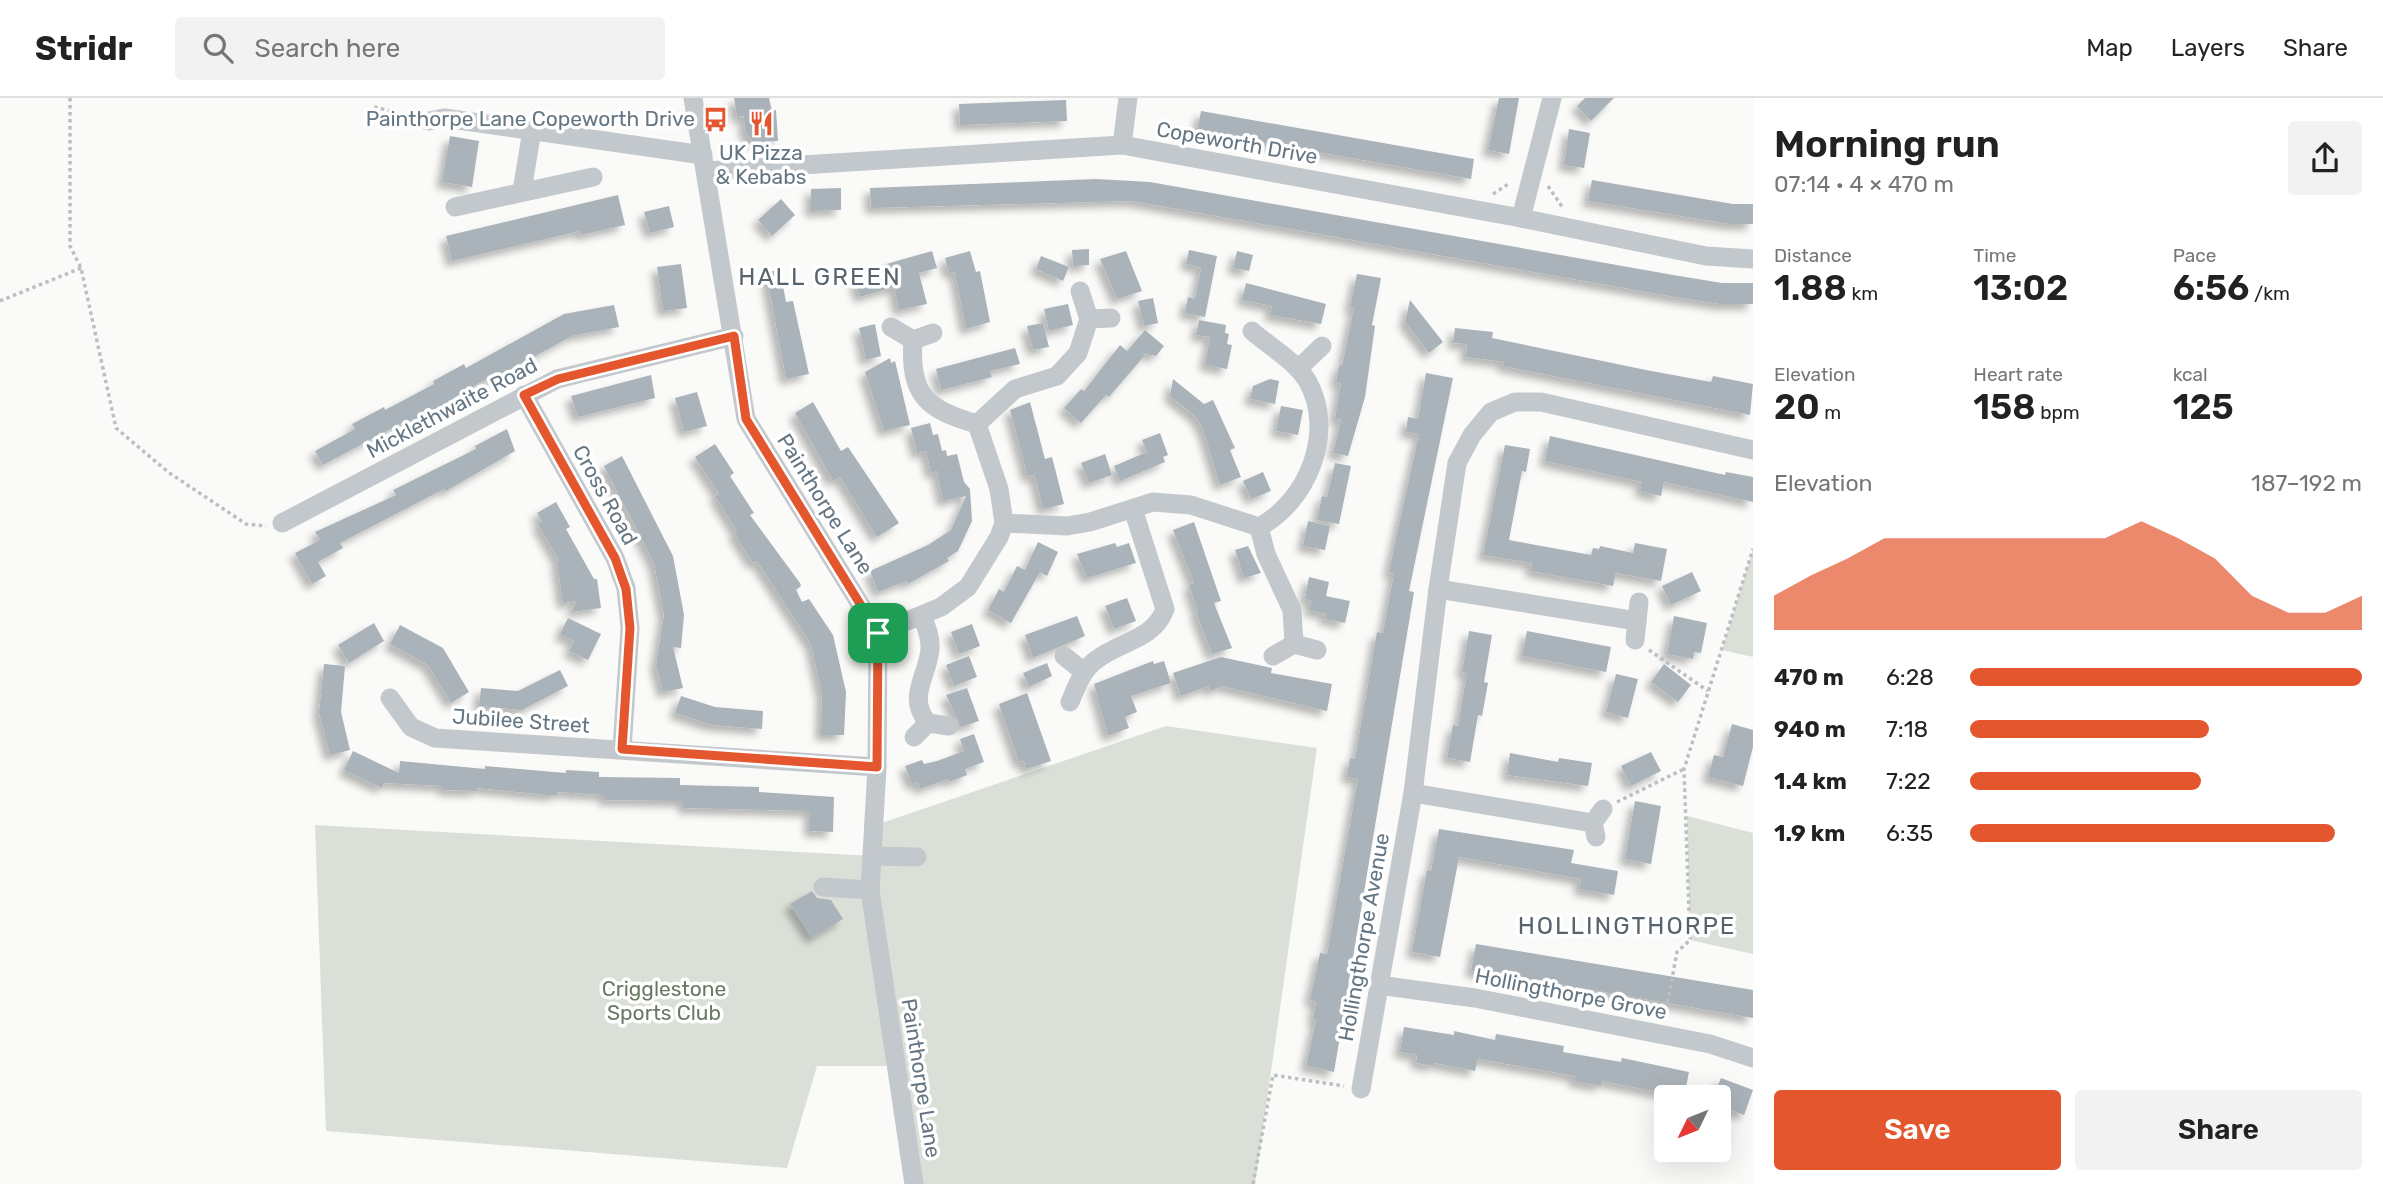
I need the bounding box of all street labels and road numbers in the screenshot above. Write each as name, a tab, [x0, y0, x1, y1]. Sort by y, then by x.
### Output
street label: Copeworth Drive	[1155, 116, 1320, 169]
street label: Micklethwaite Road	[362, 352, 541, 463]
street label: Painthorpe Lane	[772, 429, 879, 579]
street label: Cross Road	[568, 441, 643, 549]
street label: Jubilee Street	[451, 703, 591, 738]
street label: Hollingthorpe Avenue	[1333, 831, 1394, 1043]
street label: Hollingthorpe Grove	[1473, 963, 1669, 1024]
street label: Painthorpe Lane	[897, 997, 946, 1159]

